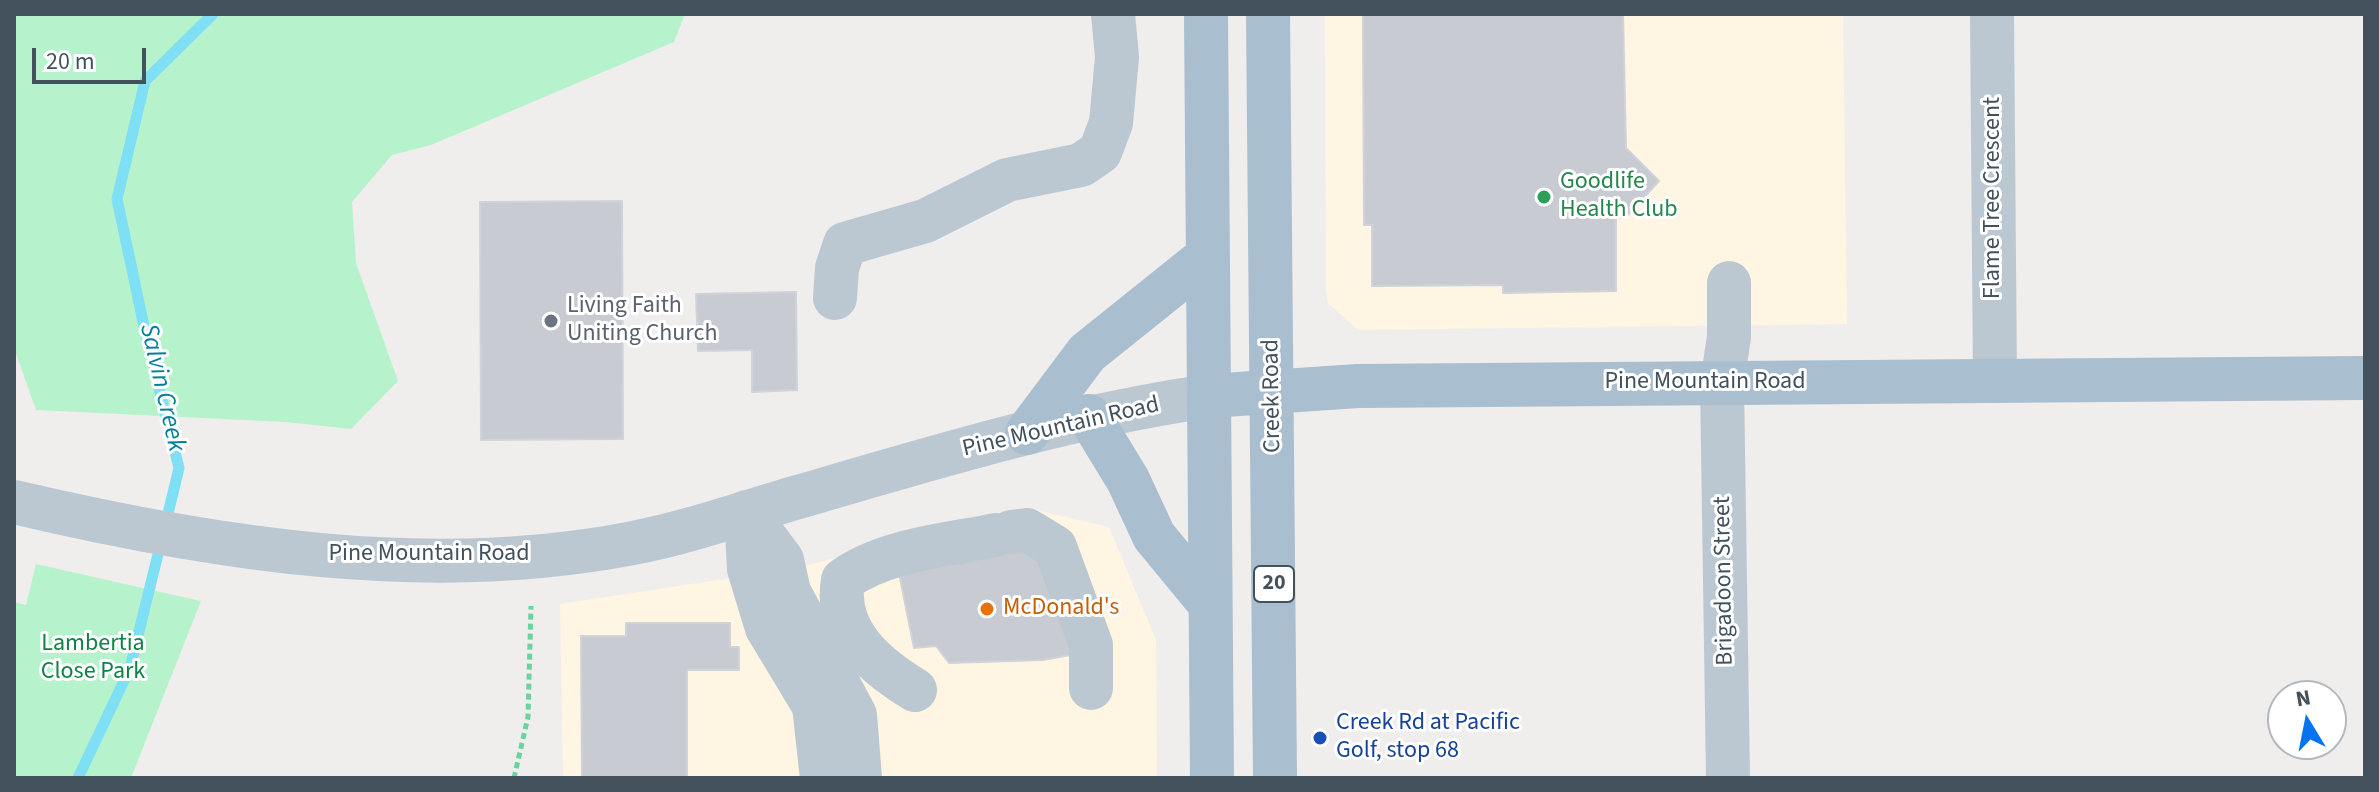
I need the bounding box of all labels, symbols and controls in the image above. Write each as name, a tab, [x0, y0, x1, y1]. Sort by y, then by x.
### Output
scale bar	[36, 32, 150, 82]
text: 20 m	[46, 44, 95, 79]
street label: Flame Tree Crescent	[1980, 97, 2008, 299]
place label: Goodlife Health Club	[1560, 169, 1678, 225]
marker: Goodlife Health Club	[1535, 188, 1553, 206]
place label: Living Faith Uniting Church	[567, 293, 717, 349]
marker: Living Faith Uniting Church	[542, 312, 560, 330]
water label: Salvin Creek	[131, 321, 191, 455]
street label: Creek Road	[1258, 339, 1288, 453]
street label: Pine Mountain Road	[1605, 369, 1805, 397]
street label: Pine Mountain Road	[960, 391, 1162, 465]
street label: Brigadoon Street	[1709, 496, 1741, 666]
street label: Pine Mountain Road	[329, 541, 529, 569]
road number: 20	[1254, 566, 1294, 602]
place label: McDonald's	[1003, 595, 1119, 623]
marker: McDonald's	[978, 600, 996, 618]
park label: Lambertia Close Park	[41, 631, 145, 687]
north arrow	[2267, 680, 2347, 760]
text: N	[2293, 681, 2313, 715]
place label: Creek Rd at Pacific Golf, stop 68	[1336, 710, 1520, 766]
marker: Creek Rd at Pacific Golf, stop 68	[1311, 729, 1329, 747]

